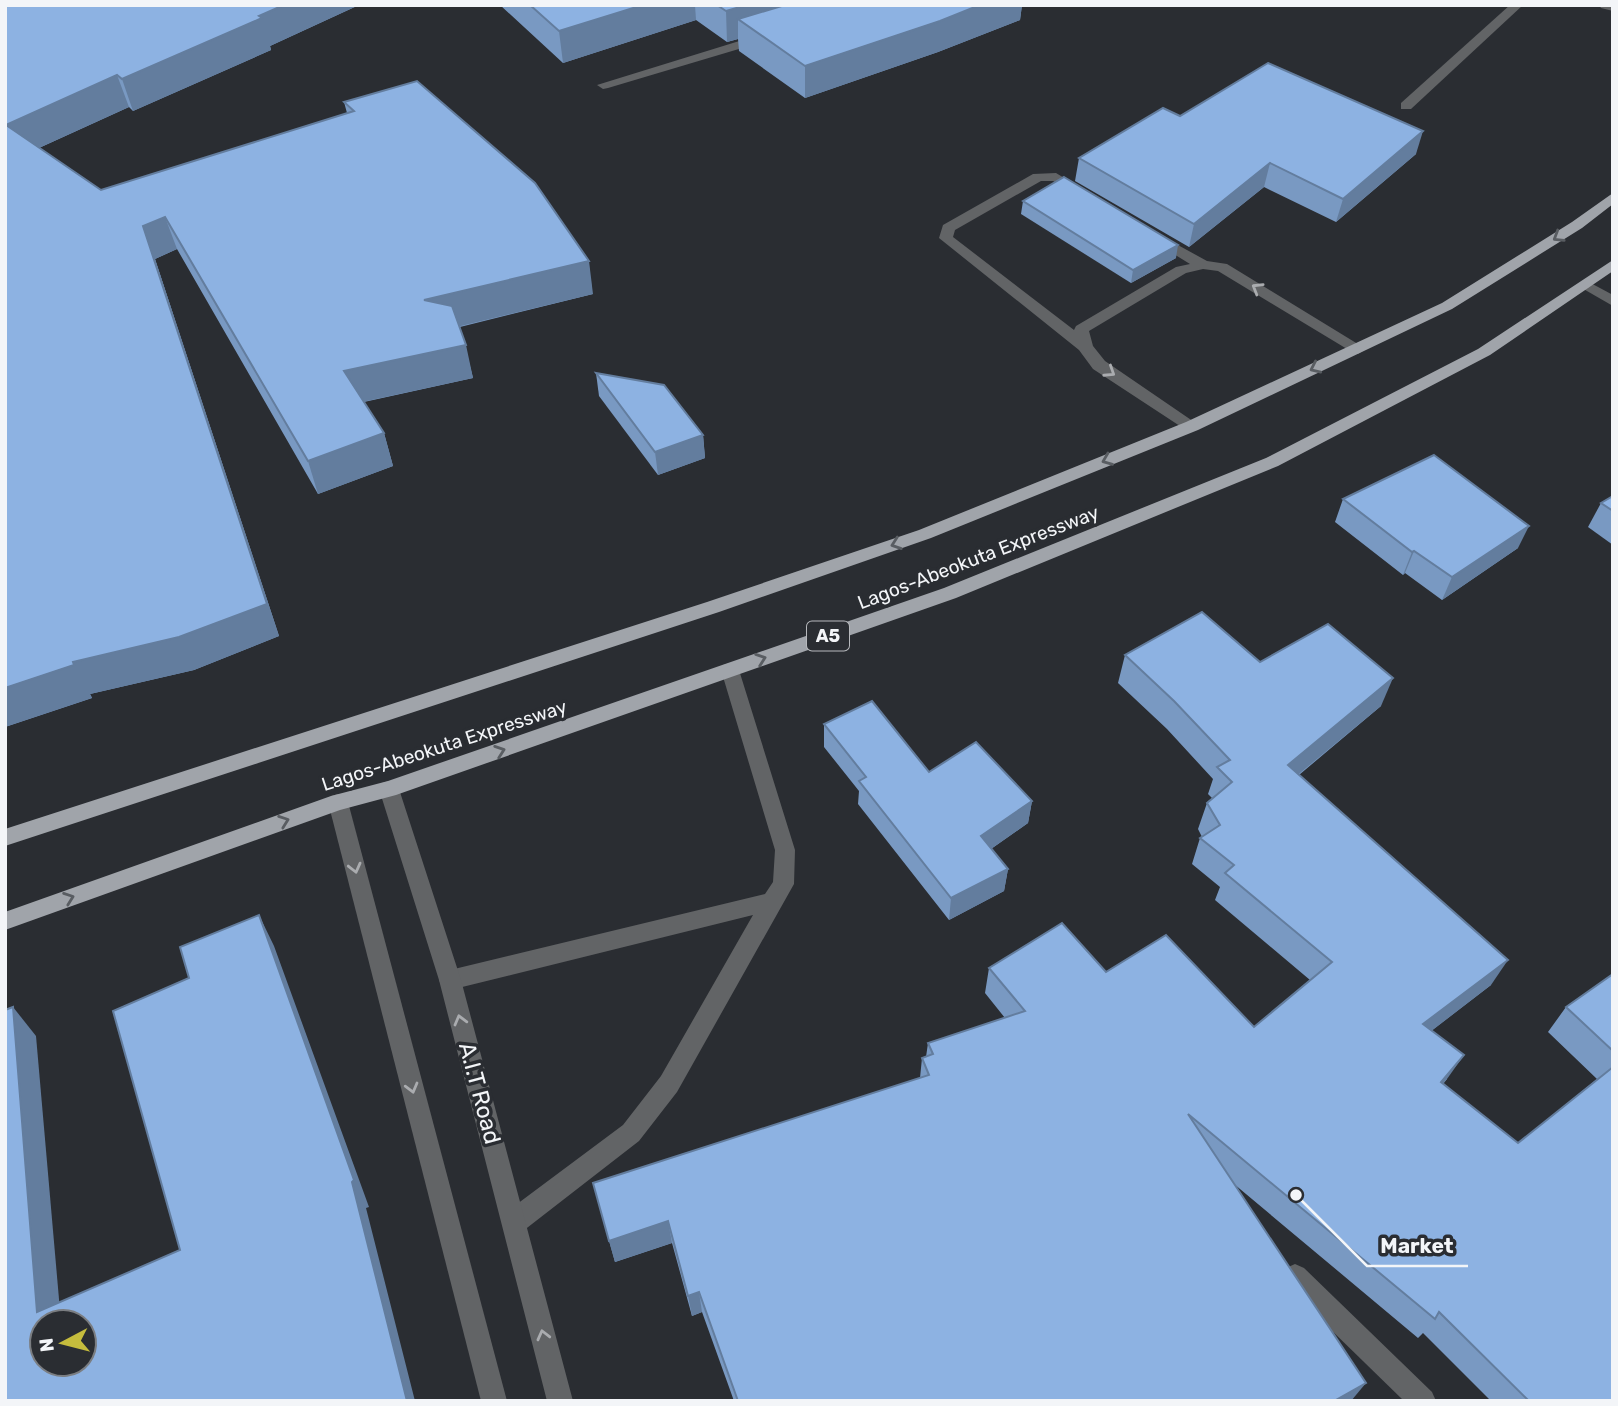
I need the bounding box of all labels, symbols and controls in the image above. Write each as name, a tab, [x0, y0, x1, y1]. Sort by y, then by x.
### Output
one-way arrow	[1552, 228, 1565, 241]
one-way arrow	[1252, 284, 1265, 297]
one-way arrow	[1310, 360, 1322, 374]
one-way arrow	[1102, 363, 1115, 376]
one-way arrow	[1102, 452, 1114, 466]
street label: Lagos-Abeokuta Expressway	[854, 501, 1102, 614]
one-way arrow	[890, 536, 902, 550]
road number: A5	[807, 622, 849, 650]
one-way arrow	[754, 653, 766, 667]
street label: Lagos-Abeokuta Expressway	[319, 695, 570, 796]
one-way arrow	[493, 745, 505, 759]
one-way arrow	[277, 816, 289, 830]
one-way arrow	[347, 862, 361, 874]
one-way arrow	[63, 892, 75, 906]
one-way arrow	[454, 1014, 468, 1026]
street label: A.I.T Road	[453, 1039, 507, 1147]
one-way arrow	[403, 1082, 418, 1094]
callout: Market	[1367, 1224, 1468, 1266]
text: Market	[1380, 1233, 1454, 1258]
north arrow	[28, 1308, 98, 1378]
one-way arrow	[537, 1329, 551, 1341]
text: N	[34, 1337, 59, 1353]

